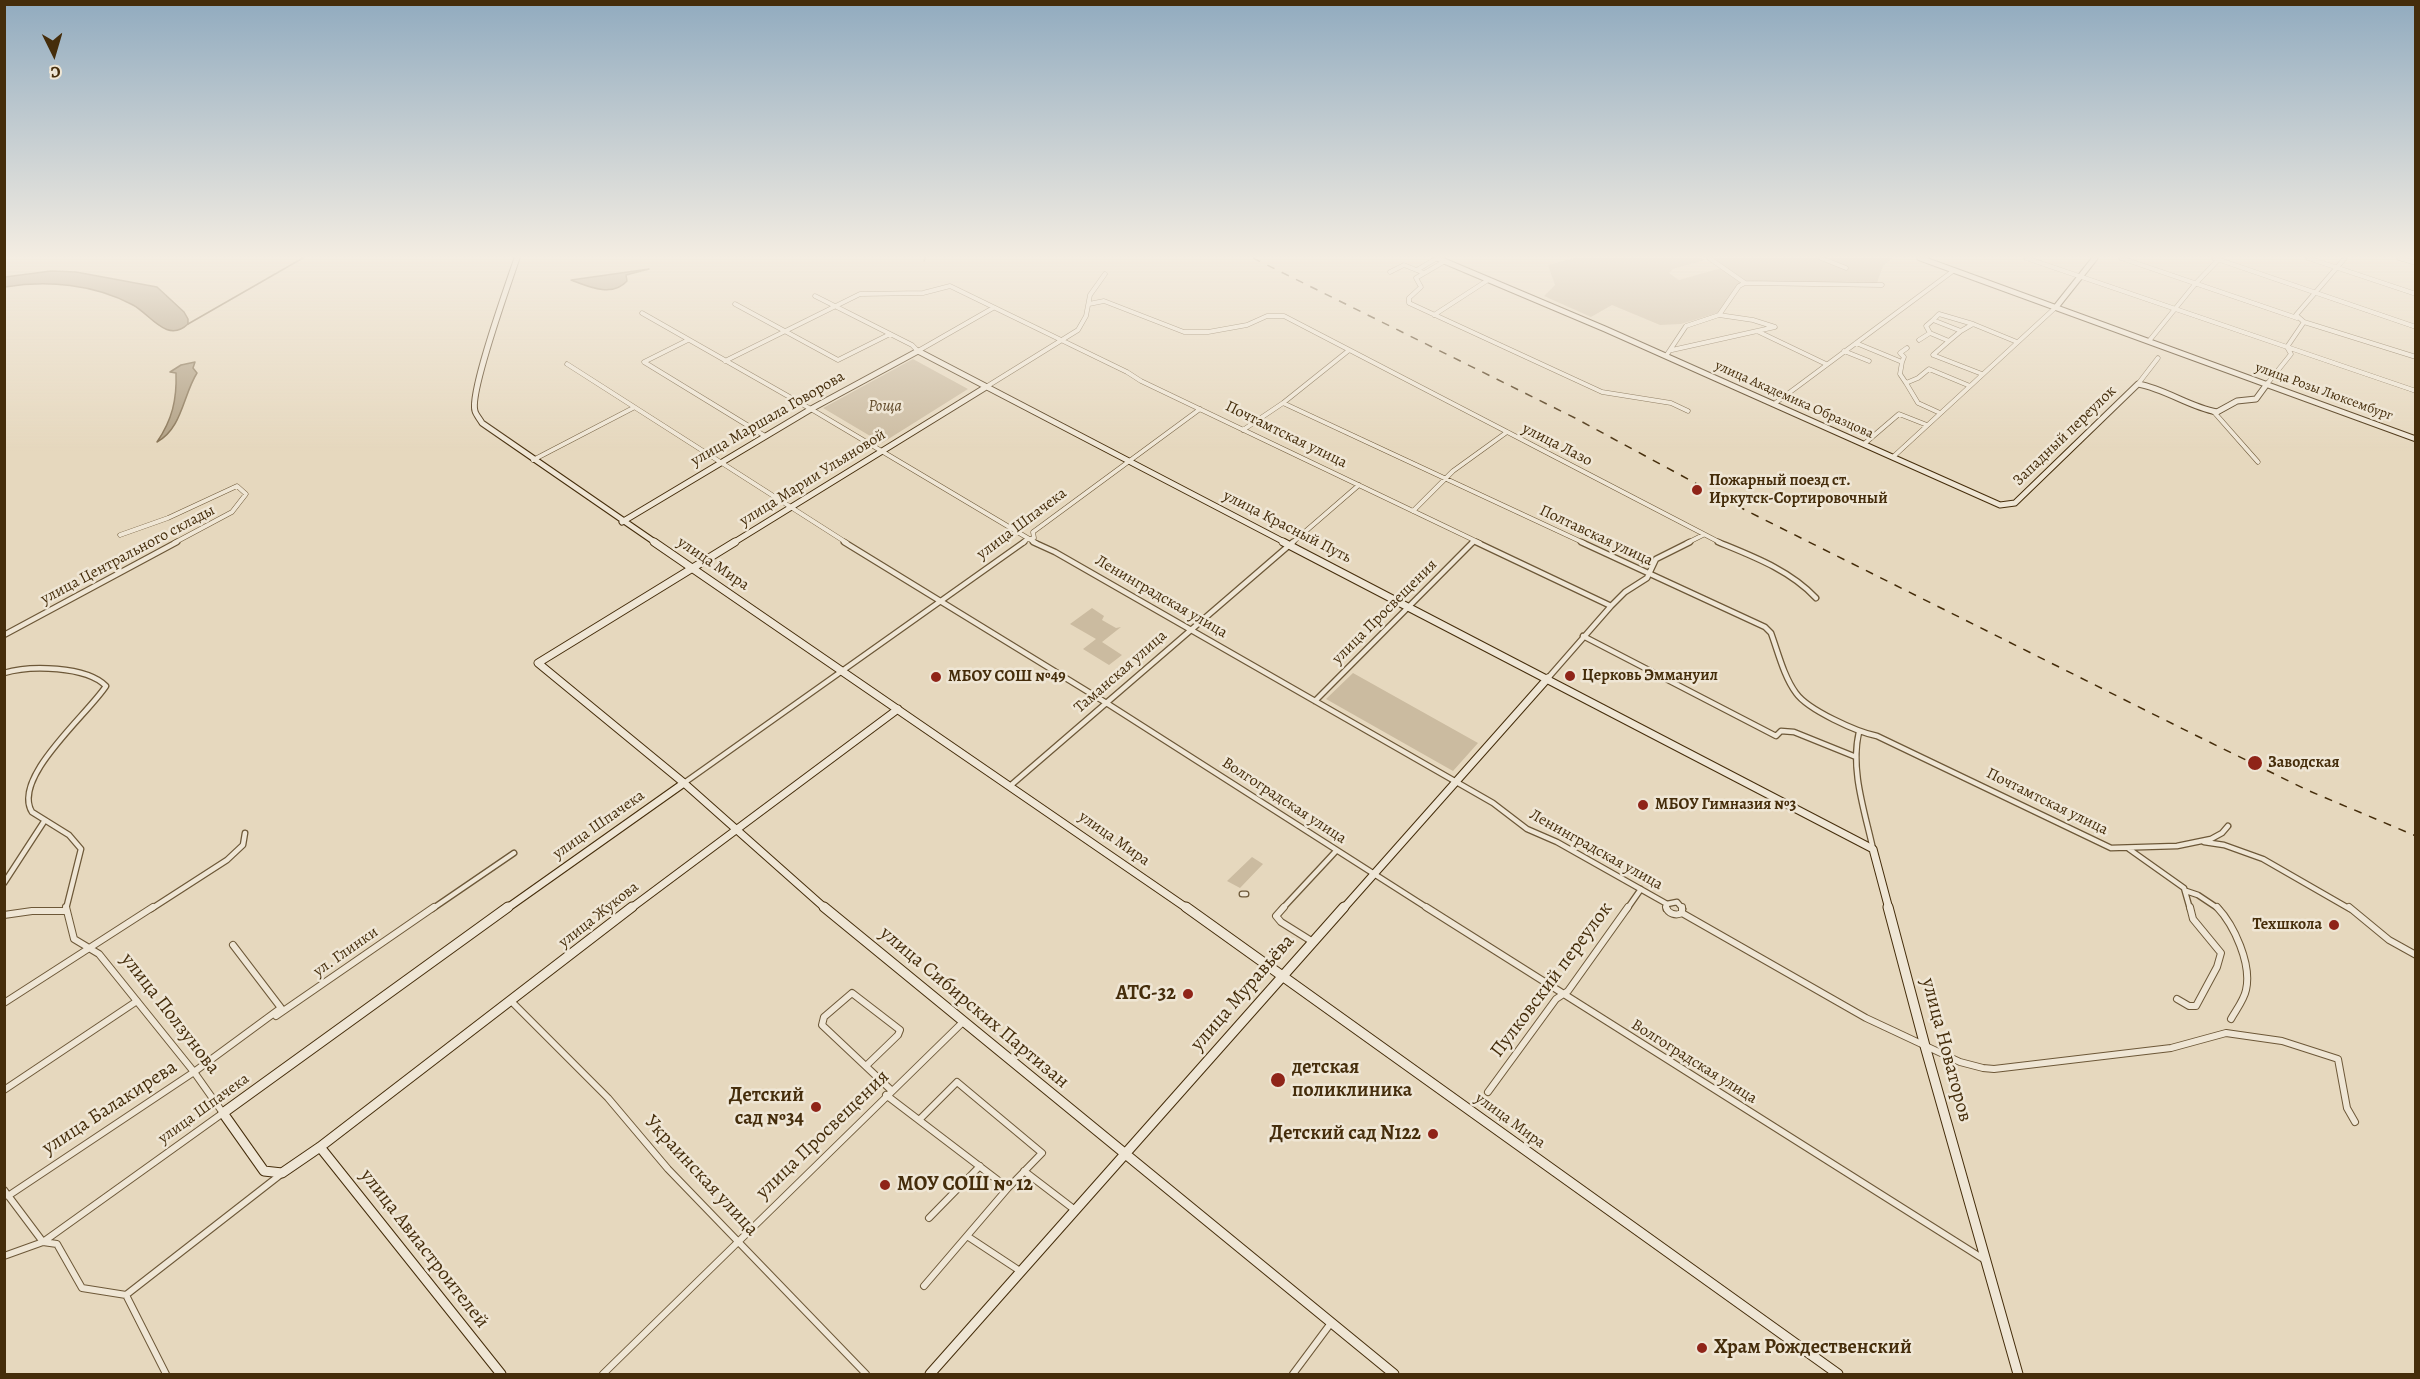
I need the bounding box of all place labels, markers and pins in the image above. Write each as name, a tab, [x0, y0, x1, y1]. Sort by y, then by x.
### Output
place label: Пожарный поезд ст. Иркутск-Сортировочный	[1709, 471, 1888, 509]
marker: Пожарный поезд ст. Иркутск-Сортировочный	[1690, 483, 1704, 497]
place label: Церковь Эммануил	[1582, 666, 1718, 686]
place label: МБОУ СОШ №49	[948, 667, 1066, 687]
marker: Церковь Эммануил	[1563, 669, 1577, 683]
marker: МБОУ СОШ №49	[929, 670, 943, 684]
place label: Заводская	[2268, 753, 2340, 773]
marker: Заводская	[2246, 754, 2264, 772]
place label: МБОУ Гимназия №3	[1655, 795, 1797, 815]
marker: МБОУ Гимназия №3	[1636, 798, 1650, 812]
place label: Техшкола	[2253, 915, 2322, 935]
marker: Техшкола	[2327, 918, 2341, 932]
place label: АТС-32	[1116, 982, 1176, 1006]
marker: АТС-32	[1181, 987, 1195, 1001]
place label: детская поликлиника	[1292, 1056, 1412, 1103]
marker: детская поликлиника	[1269, 1071, 1287, 1089]
place label: Детский сад №34	[729, 1084, 804, 1131]
marker: Детский сад №34	[809, 1100, 823, 1114]
place label: Детский сад N122	[1270, 1122, 1421, 1146]
marker: Детский сад N122	[1426, 1127, 1440, 1141]
place label: МОУ СОШ № 12	[897, 1173, 1033, 1197]
marker: МОУ СОШ № 12	[878, 1178, 892, 1192]
place label: Храм Рождественский	[1714, 1336, 1912, 1360]
marker: Храм Рождественский	[1695, 1341, 1709, 1355]

